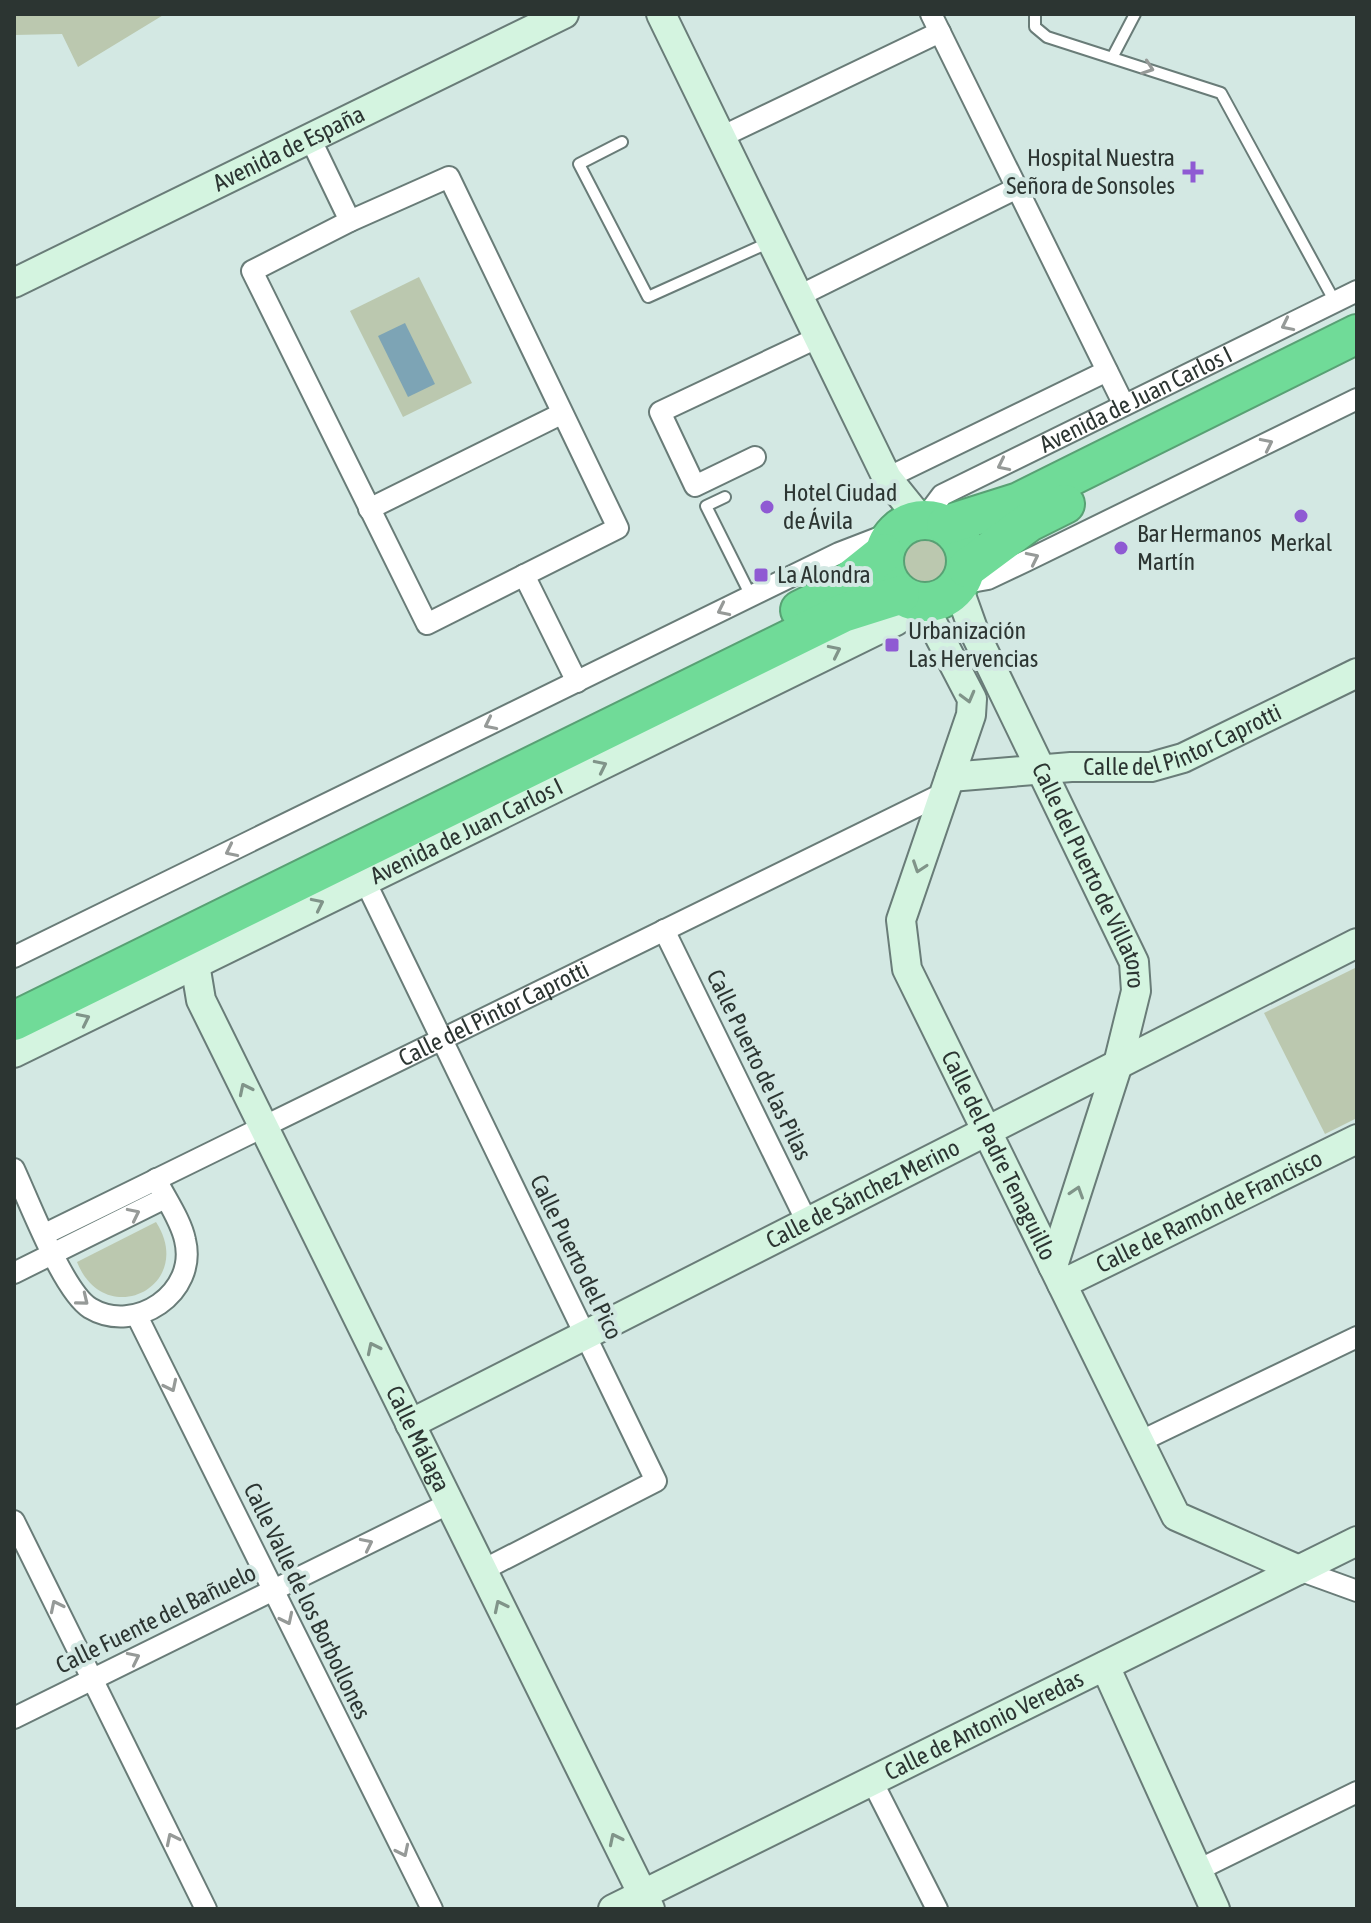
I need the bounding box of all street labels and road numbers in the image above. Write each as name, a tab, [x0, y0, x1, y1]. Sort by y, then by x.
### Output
street label: Avenida de España	[209, 100, 369, 196]
street label: Avenida de Juan Carlos I	[1035, 341, 1236, 458]
street label: Calle del Pintor Caprotti	[1083, 698, 1285, 780]
street label: Calle del Puerto de Villatoro	[1027, 758, 1150, 989]
street label: Avenida de Juan Carlos I	[366, 772, 567, 889]
street label: Calle del Pintor Caprotti	[394, 955, 593, 1071]
street label: Calle Puerto de las Pilas	[702, 965, 817, 1164]
street label: Calle del Padre Tenaguillo	[936, 1046, 1062, 1264]
street label: Calle de Sánchez Merino	[762, 1133, 964, 1254]
street label: Calle de Ramón de Francisco	[1092, 1144, 1326, 1278]
street label: Calle Puerto del Pico	[525, 1170, 628, 1344]
street label: Calle Málaga	[381, 1381, 456, 1496]
street label: Calle Valle de los Borbollones	[238, 1478, 376, 1723]
street label: Calle Fuente del Bañuelo	[51, 1558, 260, 1679]
street label: Calle de Antonio Veredas	[880, 1665, 1088, 1785]

